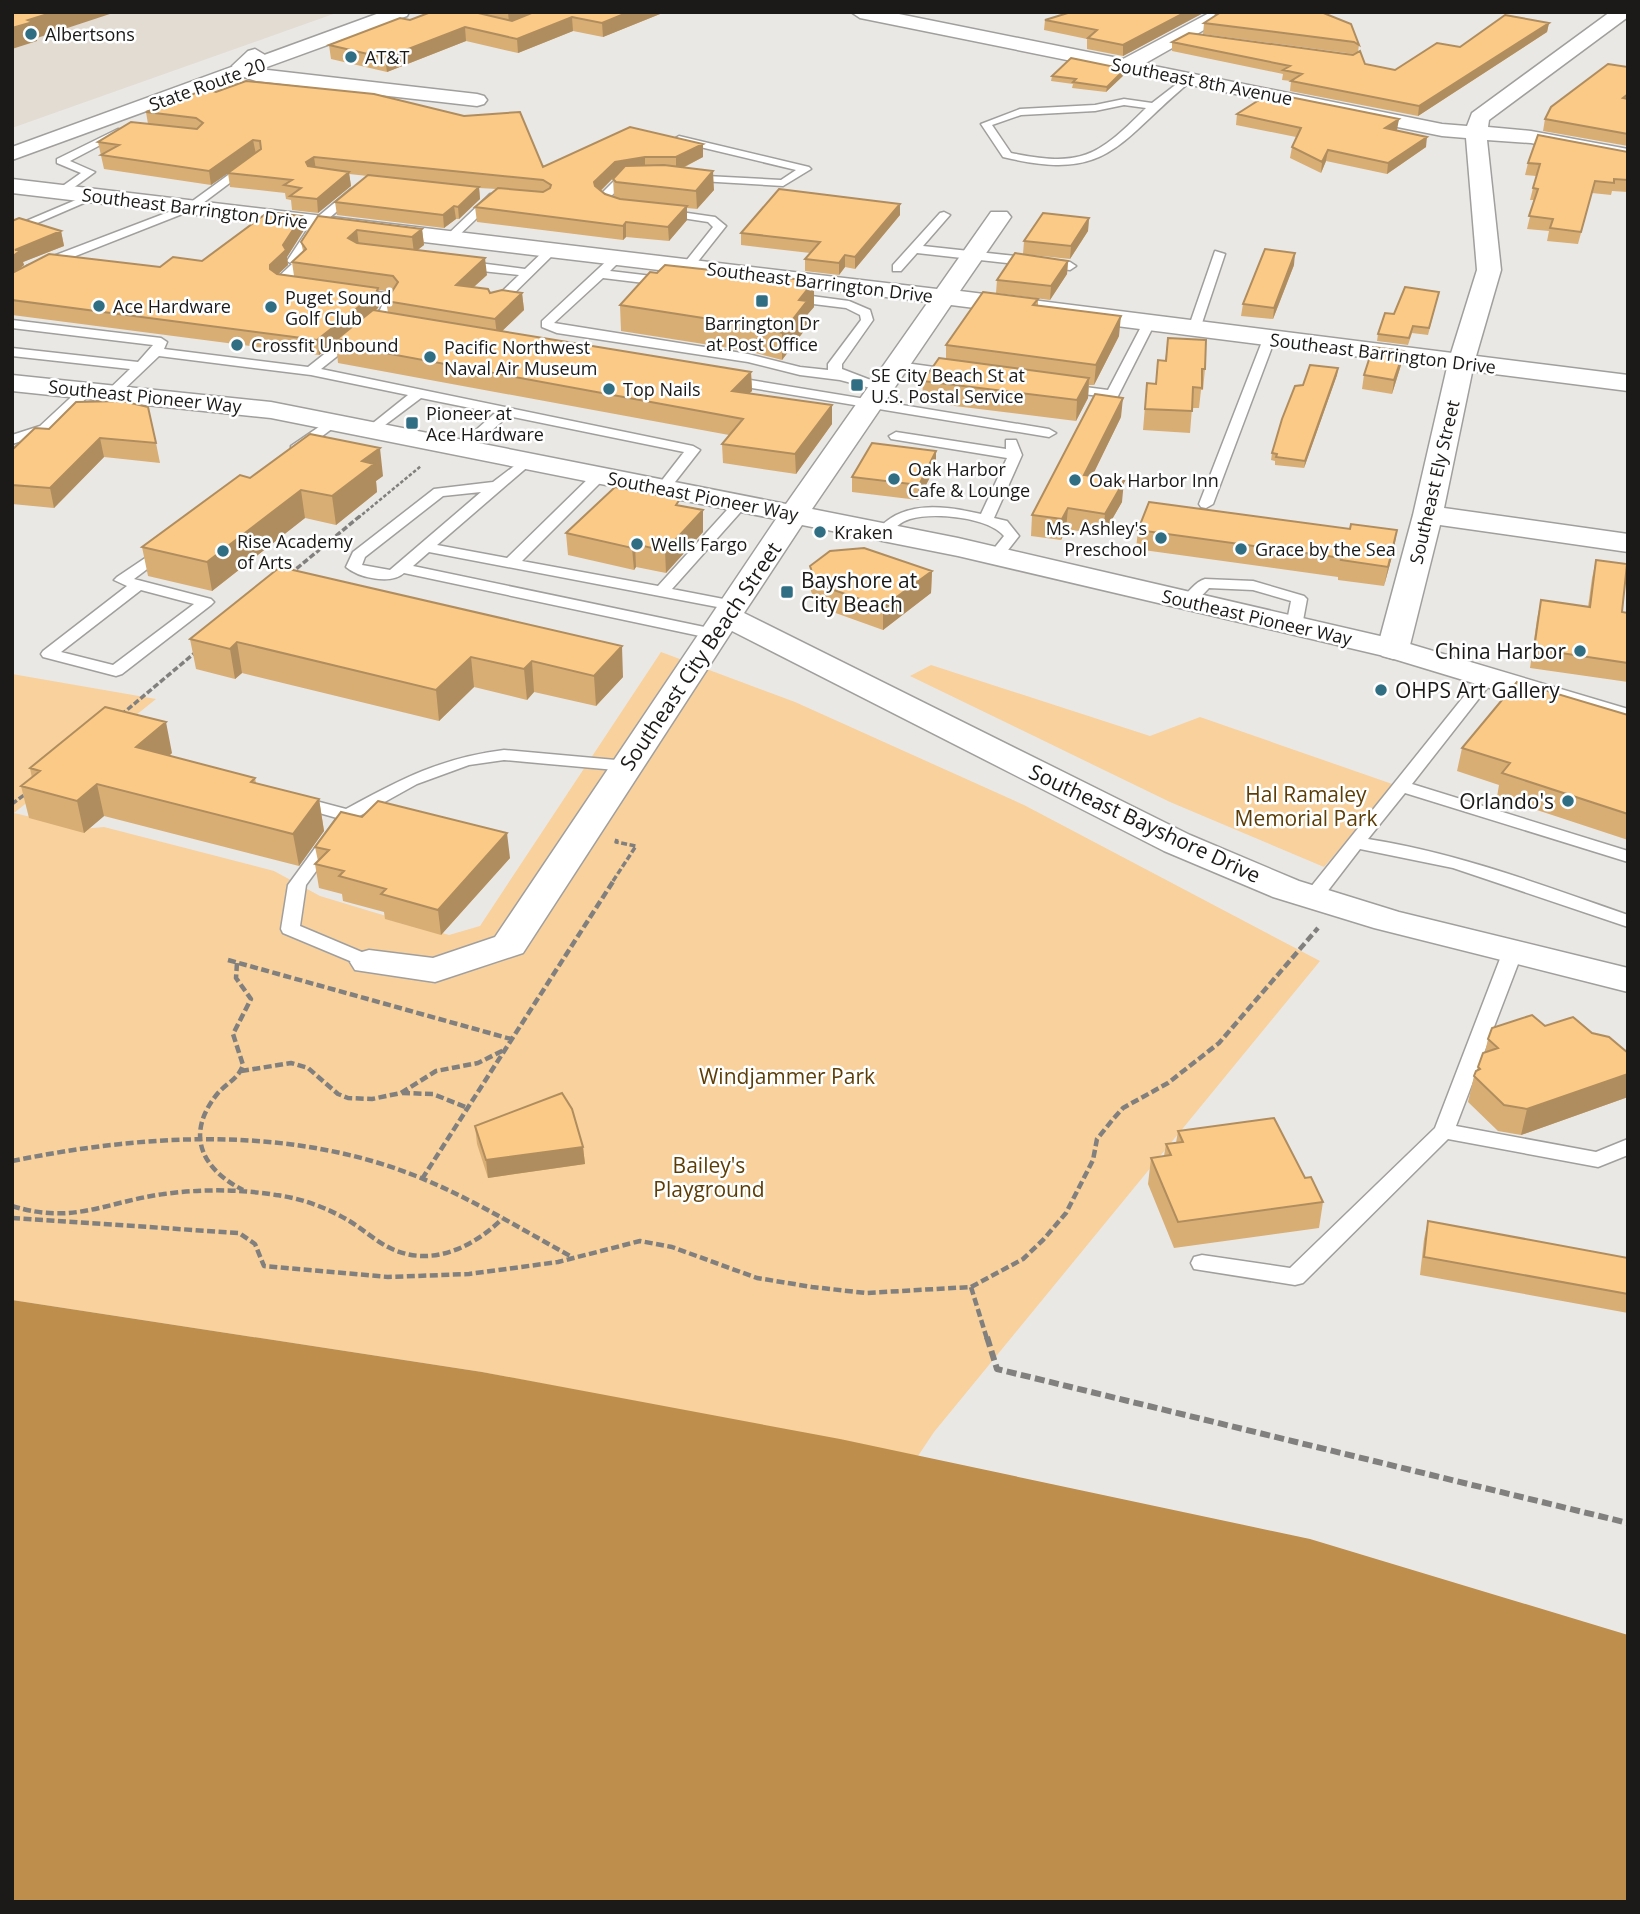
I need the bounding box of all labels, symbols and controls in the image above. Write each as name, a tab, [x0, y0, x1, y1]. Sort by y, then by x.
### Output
place label: Albertsons	[45, 22, 135, 46]
marker: Albertsons	[23, 26, 39, 42]
place label: AT&T	[365, 45, 409, 69]
marker: AT&T	[343, 49, 359, 65]
street label: State Route 20	[145, 52, 269, 116]
street label: Southeast 8th Avenue	[1109, 52, 1295, 110]
street label: Southeast Barrington Drive	[81, 182, 309, 234]
street label: Southeast Barrington Drive	[706, 256, 934, 308]
place label: Puget Sound Golf Club	[285, 285, 392, 330]
marker: Barrington Dr at Post Office	[754, 293, 770, 309]
place label: Ace Hardware	[113, 294, 231, 318]
marker: Ace Hardware	[91, 298, 107, 314]
marker: Puget Sound Golf Club	[263, 299, 279, 315]
place label: Barrington Dr at Post Office	[704, 311, 820, 356]
street label: Southeast Barrington Drive	[1269, 327, 1497, 379]
place label: Crossfit Unbound	[251, 333, 398, 357]
place label: Pacific Northwest Naval Air Museum	[444, 335, 597, 380]
marker: Crossfit Unbound	[229, 337, 245, 353]
marker: Pacific Northwest Naval Air Museum	[422, 349, 438, 365]
place label: SE City Beach St at U.S. Postal Service	[871, 363, 1025, 408]
street label: Southeast Pioneer Way	[47, 374, 244, 418]
place label: Top Nails	[623, 377, 701, 401]
marker: SE City Beach St at U.S. Postal Service	[849, 377, 865, 393]
marker: Top Nails	[601, 381, 617, 397]
street label: Southeast Ely Street	[1403, 398, 1465, 566]
place label: Pioneer at Ace Hardware	[426, 401, 544, 446]
marker: Pioneer at Ace Hardware	[404, 415, 420, 431]
place label: Oak Harbor Cafe & Lounge	[908, 457, 1030, 502]
street label: Southeast Pioneer Way	[605, 466, 802, 526]
place label: Oak Harbor Inn	[1089, 468, 1219, 492]
marker: Oak Harbor Cafe & Lounge	[886, 471, 902, 487]
marker: Oak Harbor Inn	[1067, 472, 1083, 488]
place label: Ms. Ashley's Preschool	[1046, 516, 1147, 561]
place label: Kraken	[834, 520, 893, 544]
marker: Kraken	[812, 524, 828, 540]
place label: Rise Academy of Arts	[237, 529, 354, 574]
marker: Ms. Ashley's Preschool	[1153, 530, 1169, 546]
place label: Wells Fargo	[651, 532, 747, 556]
street label: Southeast City Beach Street	[613, 536, 787, 776]
marker: Wells Fargo	[629, 536, 645, 552]
place label: Grace by the Sea	[1255, 537, 1396, 561]
marker: Grace by the Sea	[1233, 541, 1249, 557]
marker: Rise Academy of Arts	[215, 543, 231, 559]
place label: Bayshore at City Beach	[801, 566, 917, 618]
street label: Southeast Pioneer Way	[1160, 583, 1355, 651]
marker: Bayshore at City Beach	[779, 584, 795, 600]
place label: China Harbor	[1435, 637, 1566, 665]
marker: China Harbor	[1572, 643, 1588, 659]
place label: OHPS Art Gallery	[1395, 676, 1560, 704]
marker: OHPS Art Gallery	[1373, 682, 1389, 698]
street label: Southeast Bayshore Drive	[1025, 757, 1265, 889]
park label: Hal Ramaley Memorial Park	[1235, 780, 1377, 832]
place label: Orlando's	[1459, 787, 1554, 815]
marker: Orlando's	[1560, 793, 1576, 809]
park label: Windjammer Park	[699, 1062, 875, 1090]
park label: Bailey's Playground	[653, 1151, 765, 1203]

